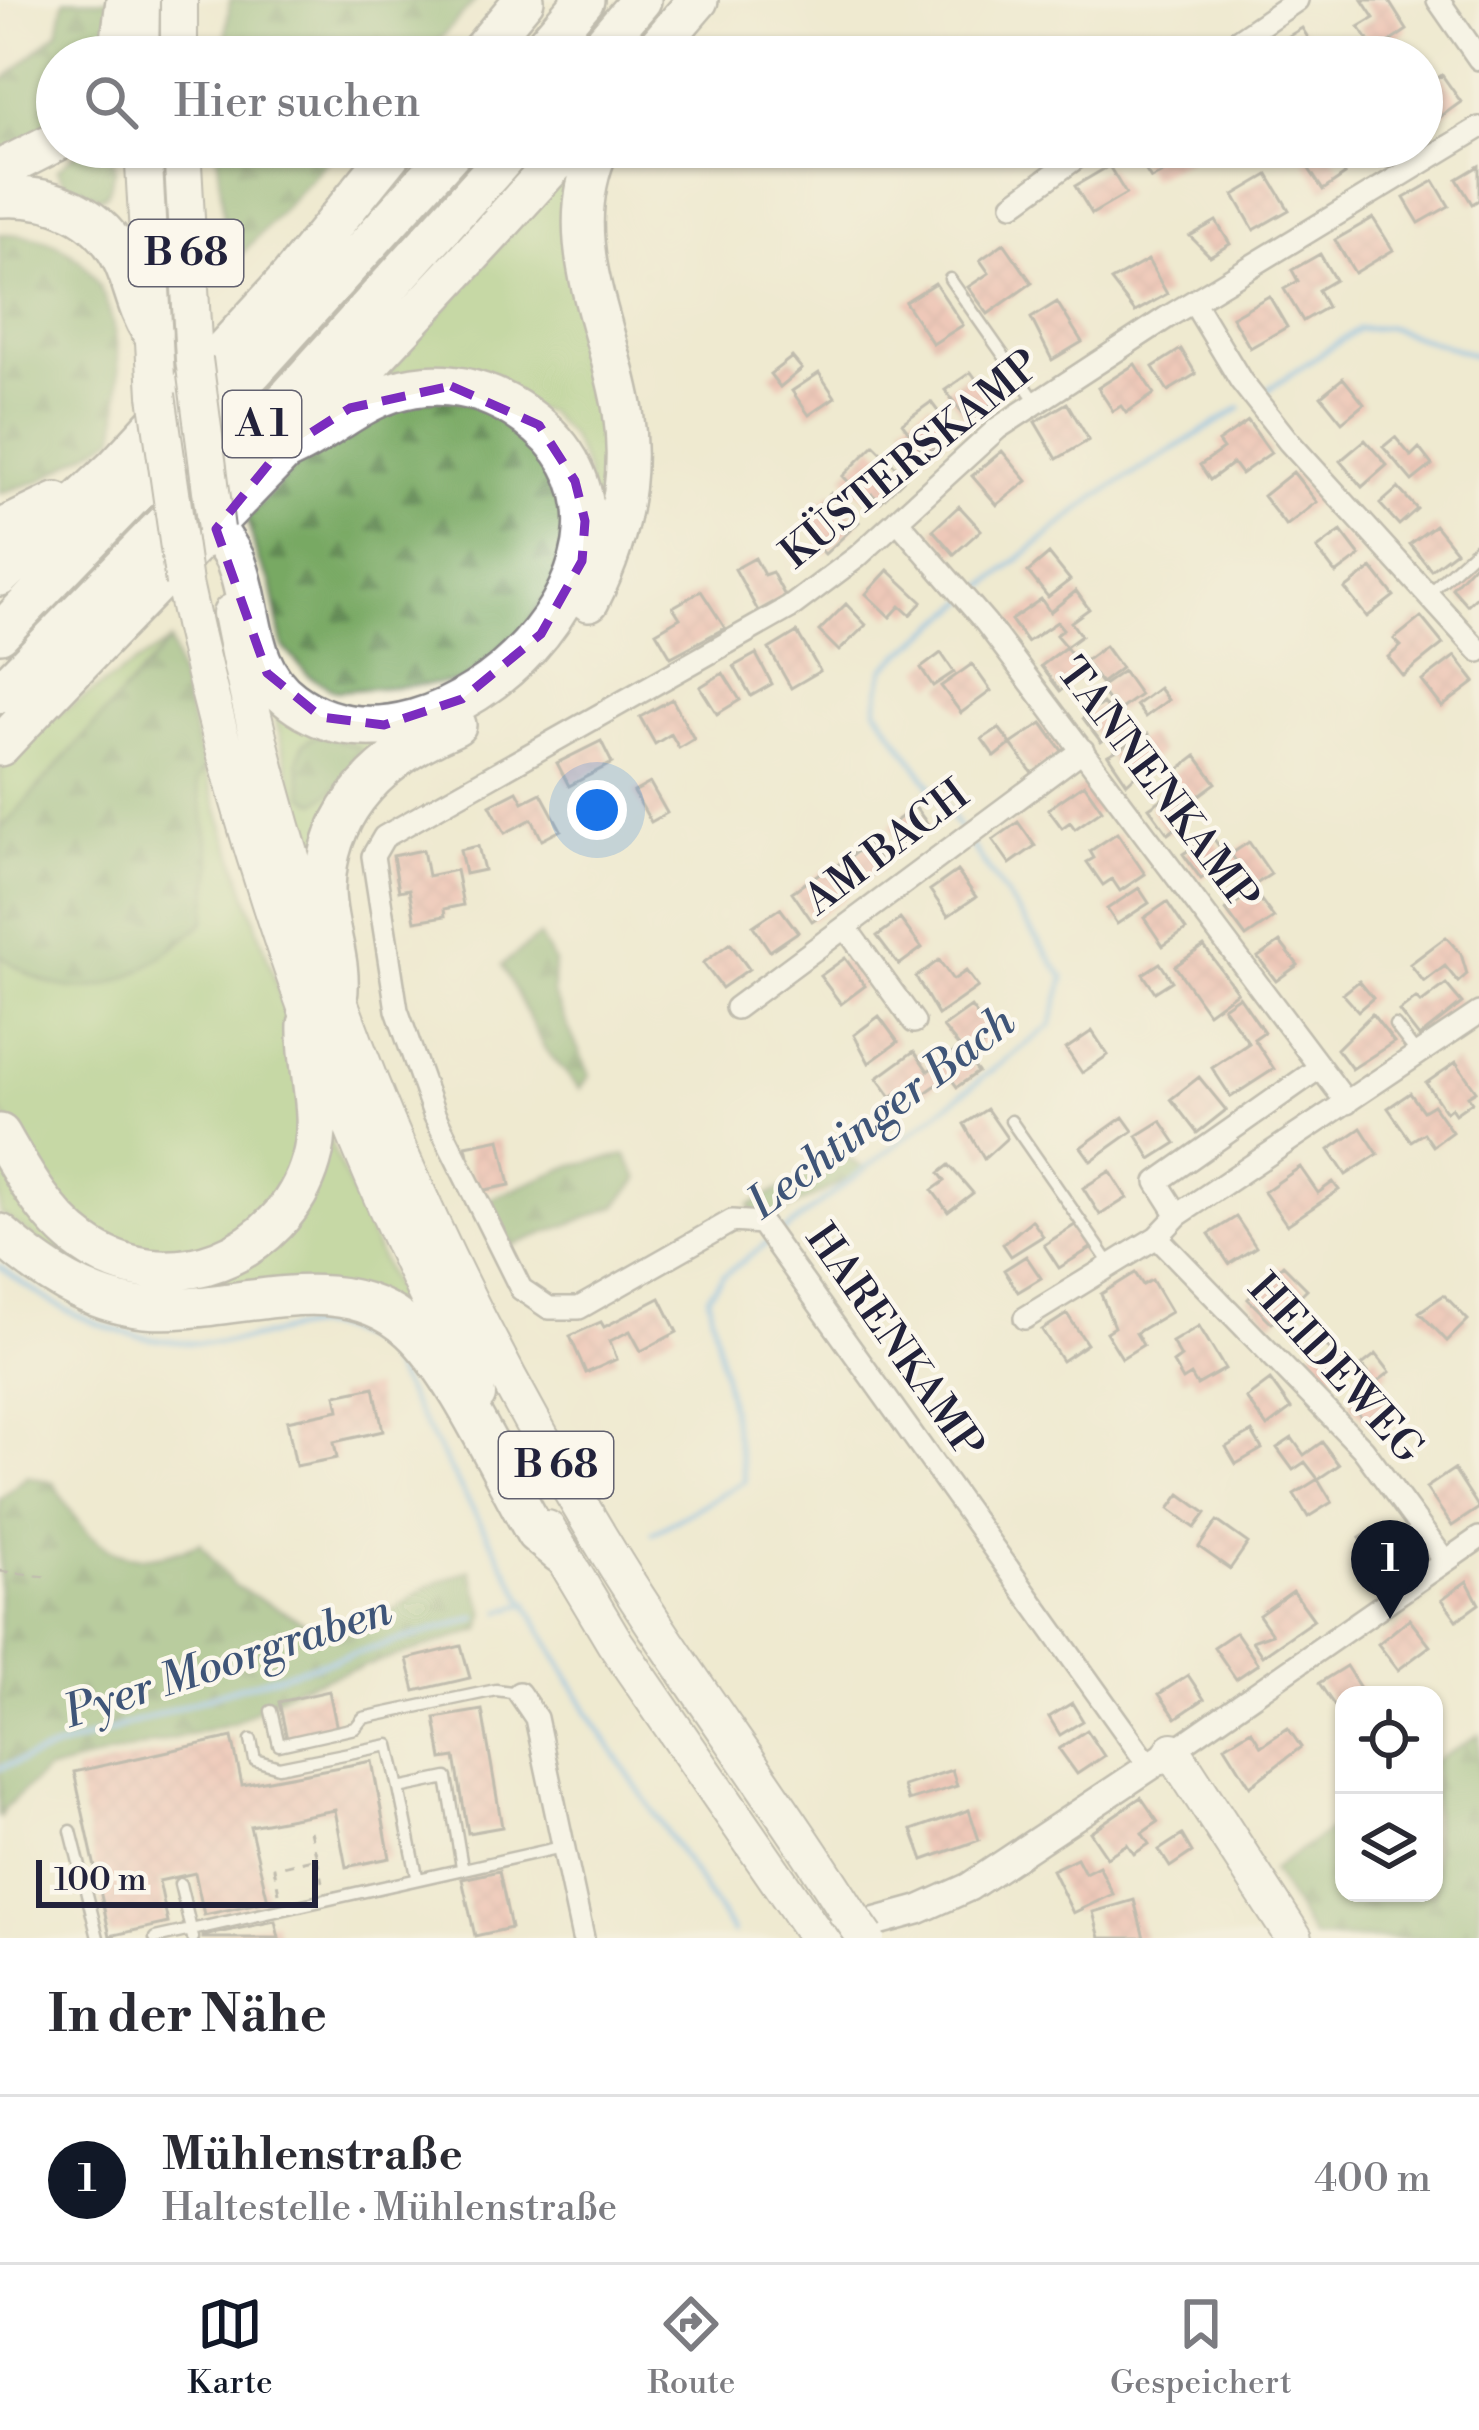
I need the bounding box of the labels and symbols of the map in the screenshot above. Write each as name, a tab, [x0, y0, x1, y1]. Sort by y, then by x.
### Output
road number: B 68	[129, 220, 243, 286]
street label: KÜSTERSKAMP	[769, 338, 1052, 581]
road number: A 1	[223, 391, 301, 457]
street label: TANNENKAMP	[1044, 648, 1270, 922]
street label: AM BACH	[793, 769, 980, 928]
your location	[567, 780, 627, 840]
water label: Lechtinger Bach	[736, 993, 1028, 1233]
street label: HARENKAMP	[793, 1214, 995, 1470]
street label: HEIDEWEG	[1236, 1263, 1434, 1475]
road number: B 68	[499, 1432, 613, 1498]
pin: 1	[1351, 1520, 1429, 1619]
water label: Pyer Moorgraben	[55, 1582, 399, 1742]
scale bar	[36, 1854, 318, 1907]

